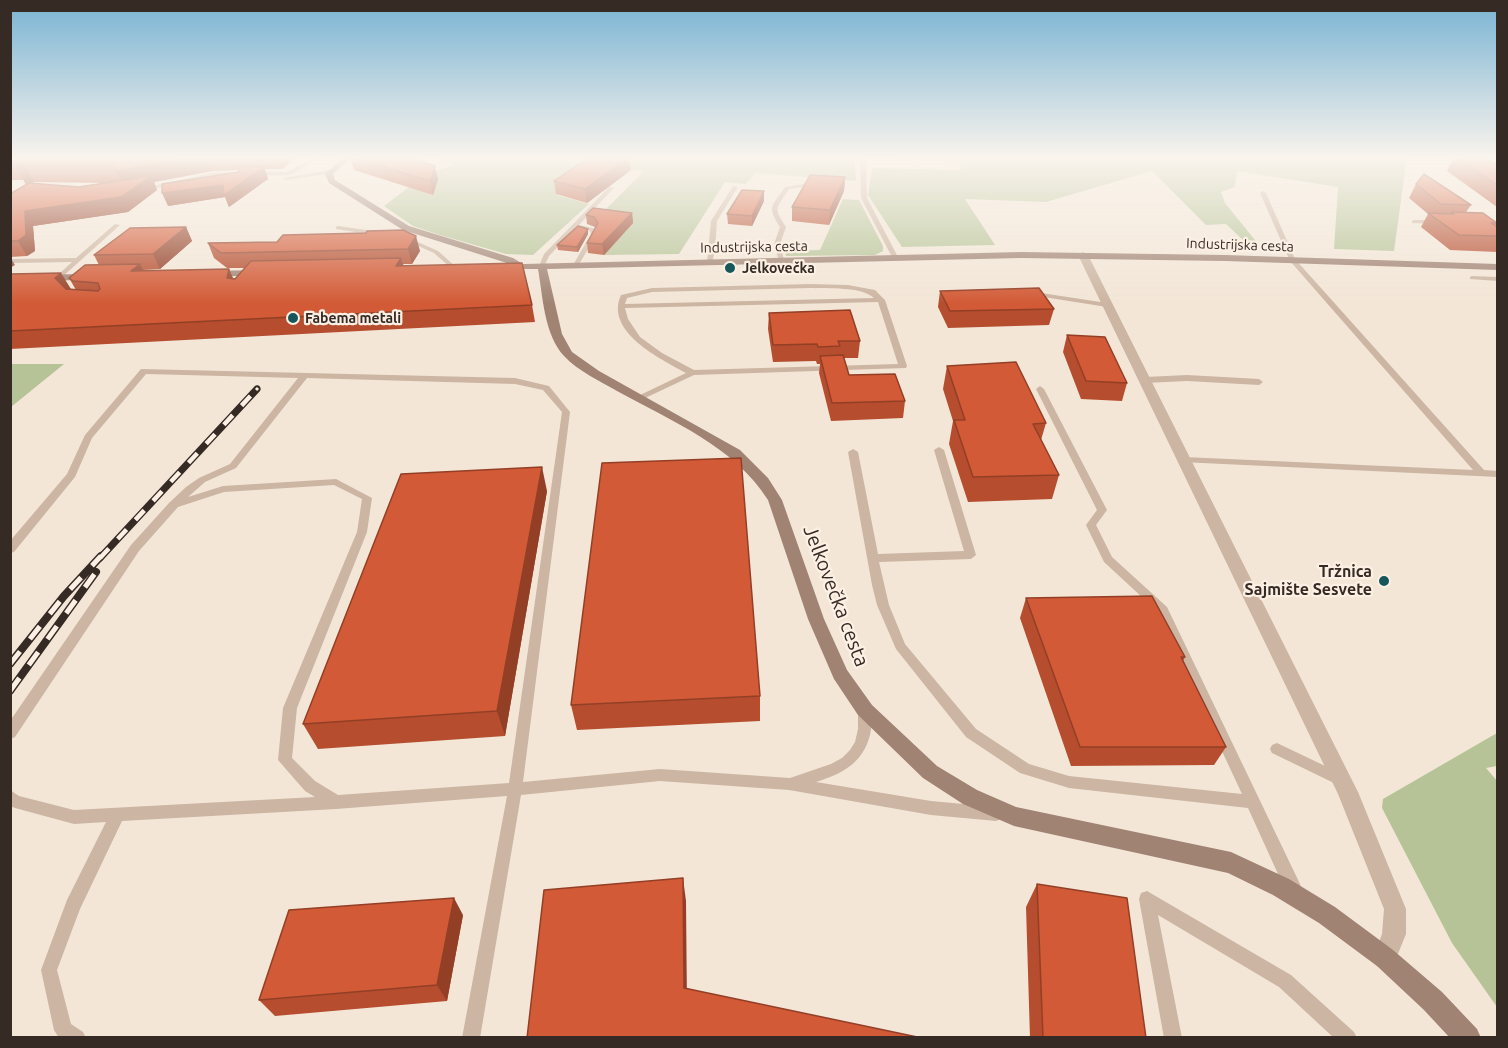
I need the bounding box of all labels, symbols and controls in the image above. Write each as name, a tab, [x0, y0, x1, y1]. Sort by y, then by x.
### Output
street label: Industrijska cesta	[1186, 235, 1294, 255]
street label: Industrijska cesta	[700, 238, 808, 256]
place label: Jelkovečka	[742, 260, 815, 276]
marker: Jelkovečka	[723, 261, 737, 275]
place label: Fabema metali	[305, 310, 401, 326]
marker: Fabema metali	[286, 311, 300, 325]
street label: Jelkovečka cesta	[798, 522, 874, 670]
place label: Tržnica Sajmište Sesvete	[1245, 562, 1372, 600]
marker: Tržnica Sajmište Sesvete	[1377, 574, 1391, 588]

